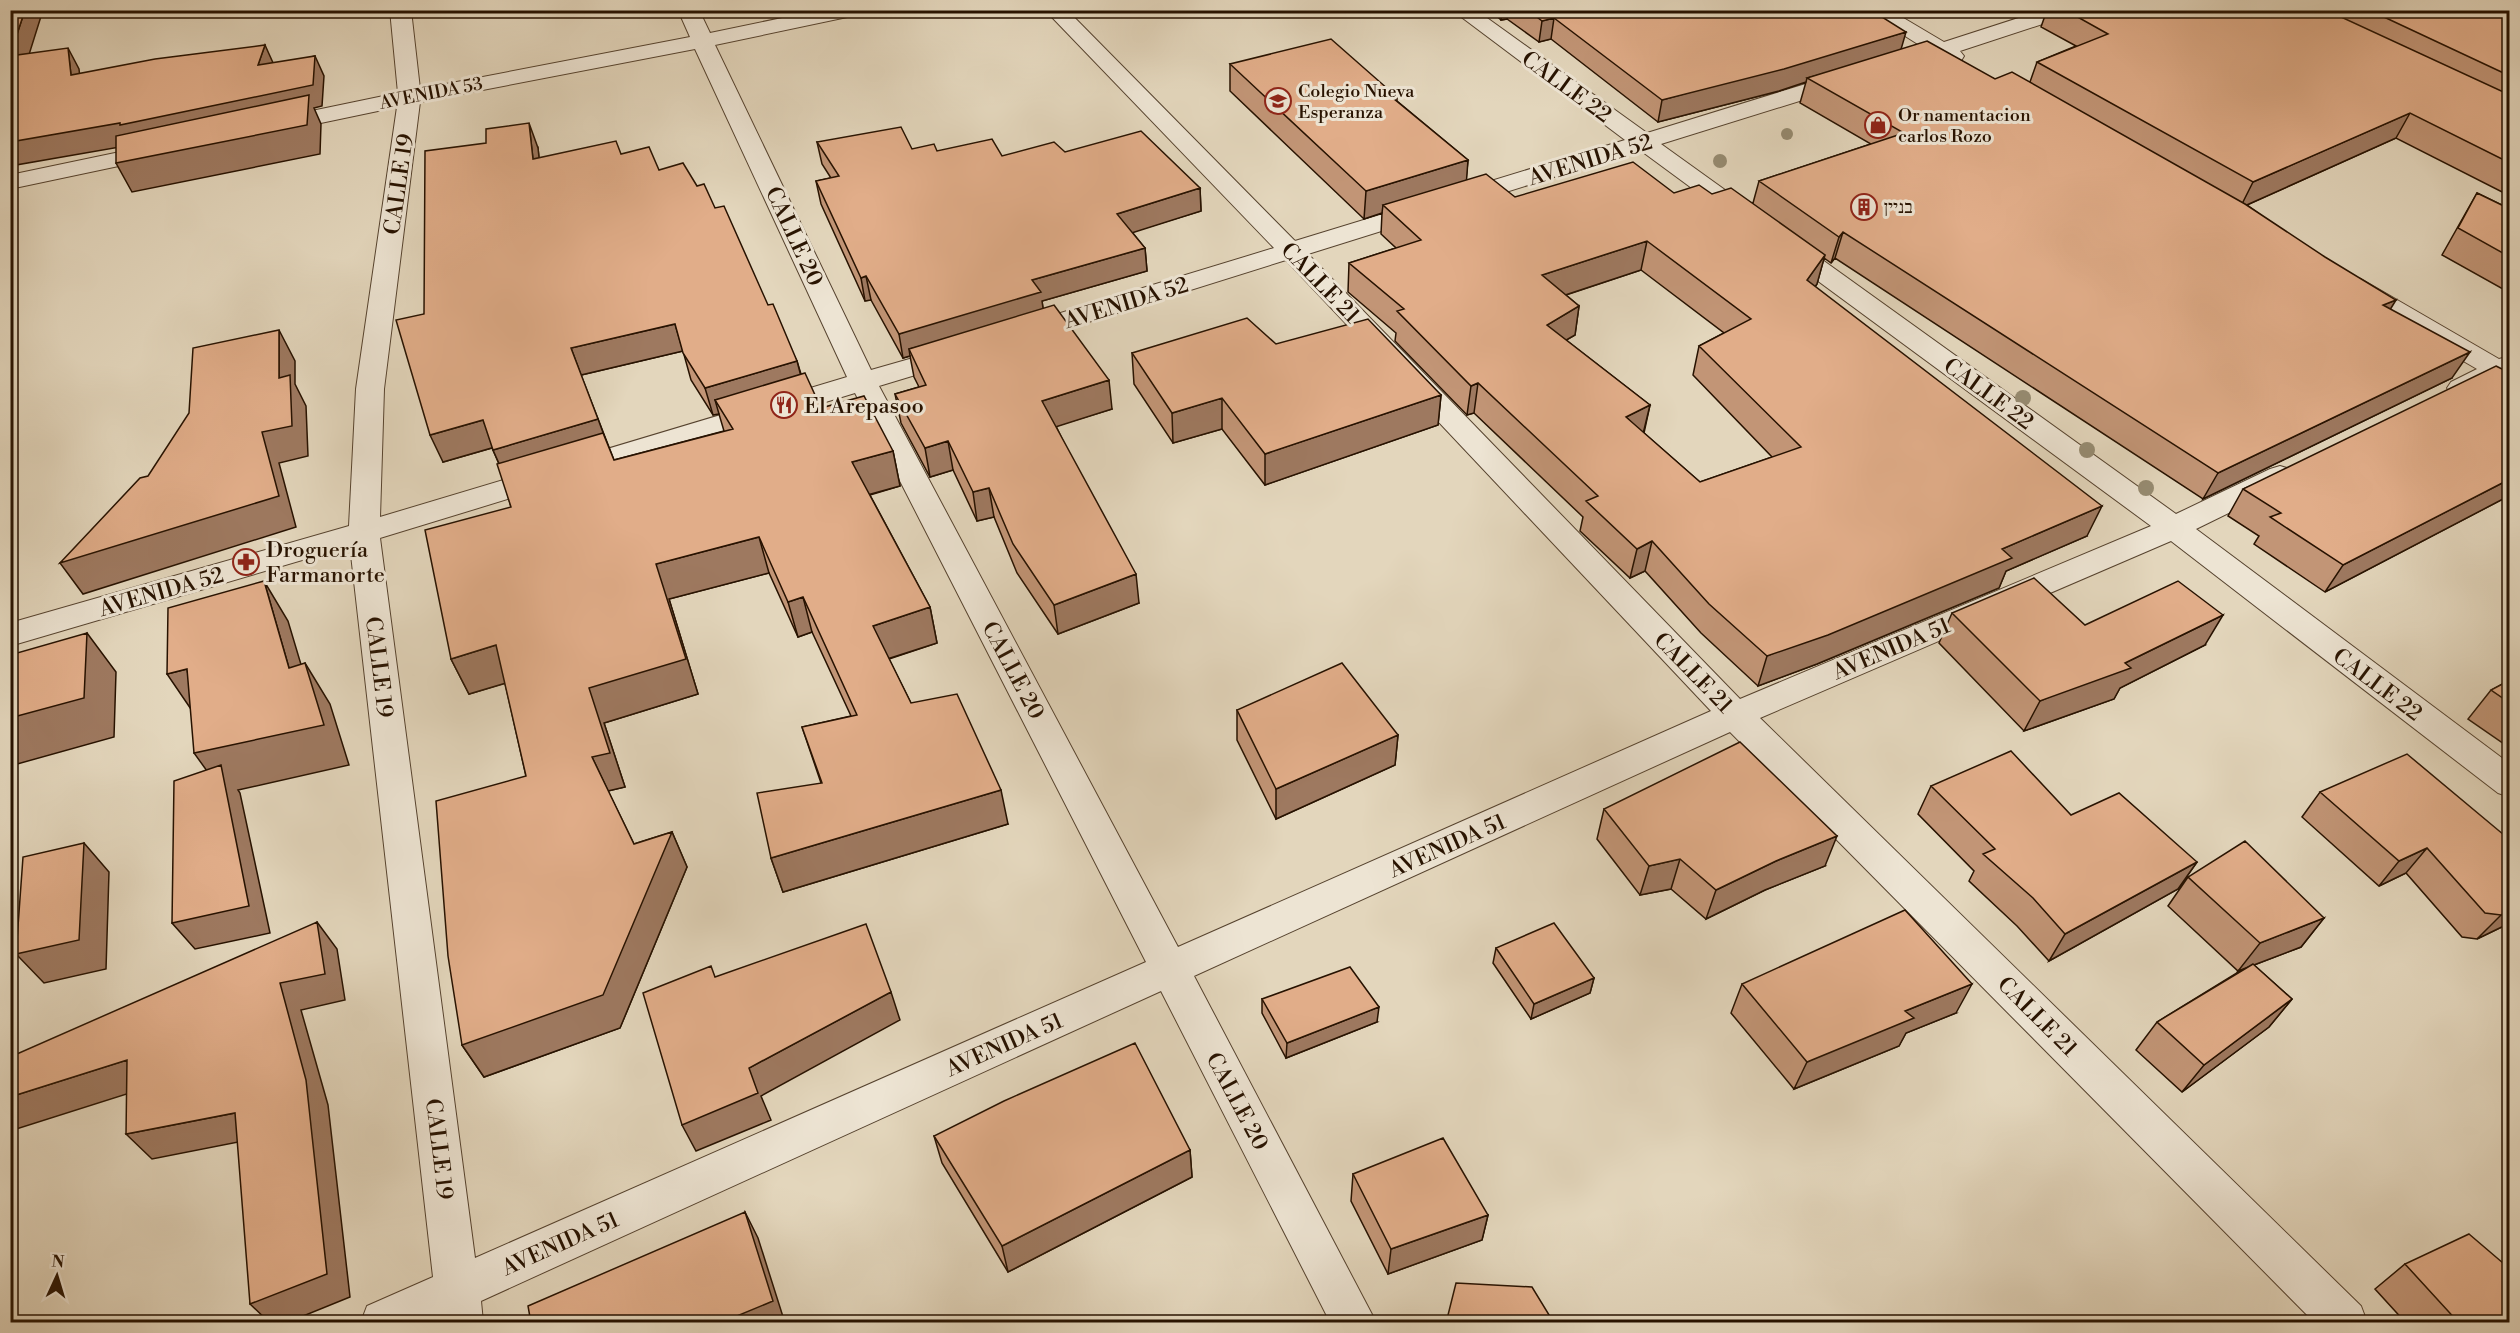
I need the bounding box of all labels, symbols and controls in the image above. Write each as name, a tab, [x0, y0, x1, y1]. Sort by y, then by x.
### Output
street label: CALLE 22	[1516, 46, 1616, 129]
street label: AVENIDA 53	[376, 72, 485, 115]
place label: Colegio Nueva Esperanza	[1298, 80, 1415, 124]
school or university icon: Colegio Nueva Esperanza	[1263, 86, 1293, 116]
place label: Or namentacion carlos Rozo	[1898, 104, 2031, 148]
shop icon: Or namentacion carlos Rozo	[1863, 110, 1893, 140]
street label: AVENIDA 52	[1524, 129, 1656, 192]
street label: CALLE 19	[379, 132, 420, 236]
street label: CALLE 20	[759, 183, 828, 291]
building icon: בניין	[1849, 192, 1879, 222]
place label: בניין	[1884, 196, 1913, 219]
street label: CALLE 21	[1275, 237, 1365, 329]
street label: AVENIDA 52	[1060, 272, 1192, 335]
street label: CALLE 22	[1938, 353, 2038, 436]
restaurant icon: El Arepasoo	[769, 390, 799, 420]
place label: El Arepasoo	[804, 393, 924, 420]
place label: Droguería Farmanorte	[266, 537, 385, 589]
pharmacy icon: Droguería Farmanorte	[231, 547, 261, 577]
street label: AVENIDA 52	[95, 562, 227, 623]
street label: AVENIDA 51	[1828, 612, 1955, 687]
street label: CALLE 19	[359, 615, 398, 719]
street label: CALLE 20	[976, 617, 1050, 724]
street label: CALLE 21	[1648, 627, 1738, 719]
street label: CALLE 22	[2327, 643, 2427, 728]
street label: AVENIDA 51	[1384, 808, 1511, 885]
street label: CALLE 21	[1991, 971, 2083, 1063]
street label: AVENIDA 51	[941, 1007, 1068, 1084]
street label: CALLE 20	[1200, 1048, 1274, 1155]
street label: CALLE 19	[419, 1097, 458, 1201]
street label: AVENIDA 51	[497, 1206, 624, 1283]
north arrow	[27, 1246, 87, 1306]
text: N	[51, 1252, 65, 1272]

